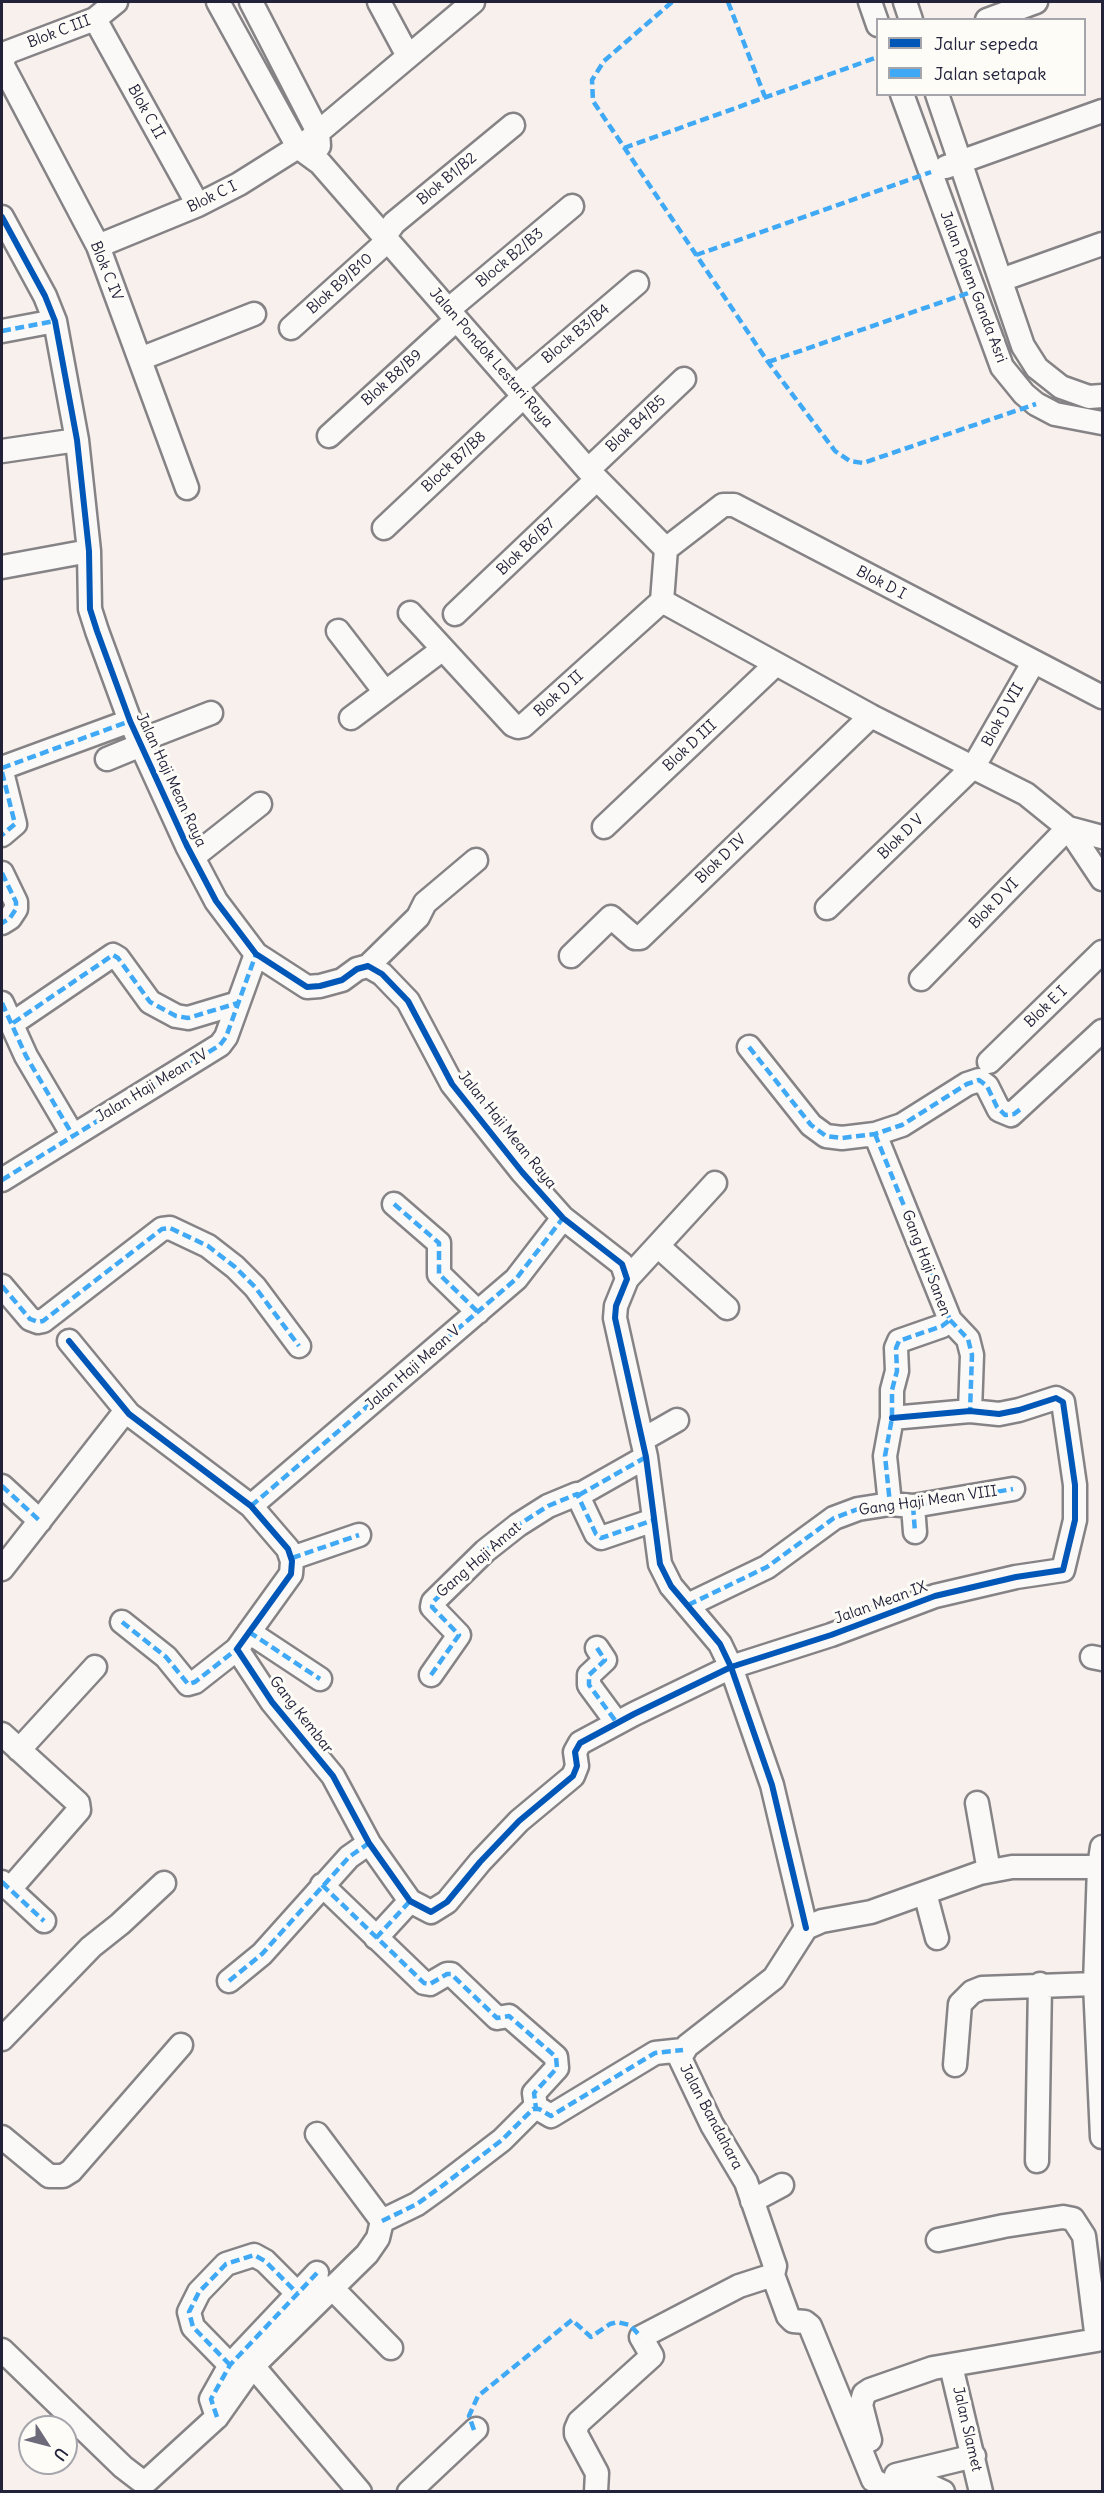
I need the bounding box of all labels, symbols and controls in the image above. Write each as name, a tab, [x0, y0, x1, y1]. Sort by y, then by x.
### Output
street label: Blok C III	[25, 12, 93, 52]
legend	[876, 18, 1086, 96]
text: Jalur sepeda	[934, 32, 1038, 55]
text: Jalan setapak	[934, 62, 1046, 85]
street label: Blok C II	[124, 82, 168, 142]
street label: Blok B1/B2	[414, 149, 480, 209]
street label: Blok C I	[184, 177, 240, 217]
street label: Jalan Palem Ganda Asri	[936, 209, 1010, 365]
street label: Block B2/B3	[473, 225, 547, 291]
street label: Blok C IV	[86, 239, 126, 303]
street label: Blok B9/B10	[304, 250, 376, 318]
street label: Jalan Pondok Lestari Raya	[426, 285, 556, 431]
street label: Block B3/B4	[539, 301, 613, 367]
street label: Blok B8/B9	[358, 346, 426, 410]
street label: Blok B4/B5	[602, 392, 670, 456]
street label: Block B7/B8	[418, 428, 490, 496]
street label: Blok B6/B7	[493, 515, 559, 579]
street label: Blok D I	[853, 562, 909, 604]
street label: Blok D II	[531, 667, 587, 721]
street label: Blok D VII	[978, 680, 1028, 750]
street label: Jalan Haji Mean Raya	[132, 710, 210, 850]
street label: Blok D III	[659, 717, 721, 775]
street label: Blok D V	[874, 811, 928, 863]
street label: Blok D IV	[692, 831, 750, 887]
street label: Blok D VI	[966, 875, 1022, 933]
street label: Blok E I	[1021, 983, 1071, 1031]
street label: Jalan Haji Mean IV	[93, 1046, 211, 1126]
street label: Jalan Haji Mean Raya	[454, 1068, 560, 1192]
street label: Gang Haji Sanen	[898, 1207, 954, 1319]
street label: Jalan Haji Mean V	[362, 1322, 464, 1414]
street label: Gang Haji Mean VIII	[858, 1482, 998, 1520]
street label: Gang Haji Amat	[433, 1518, 525, 1602]
street label: Jalan Mean IX	[832, 1578, 930, 1628]
street label: Gang Kembar	[265, 1673, 337, 1757]
street label: Jalan Bandahara	[676, 2061, 746, 2173]
street label: Jalan Slamet	[948, 2385, 986, 2473]
north arrow	[18, 2415, 78, 2475]
text: U	[50, 2444, 72, 2465]

